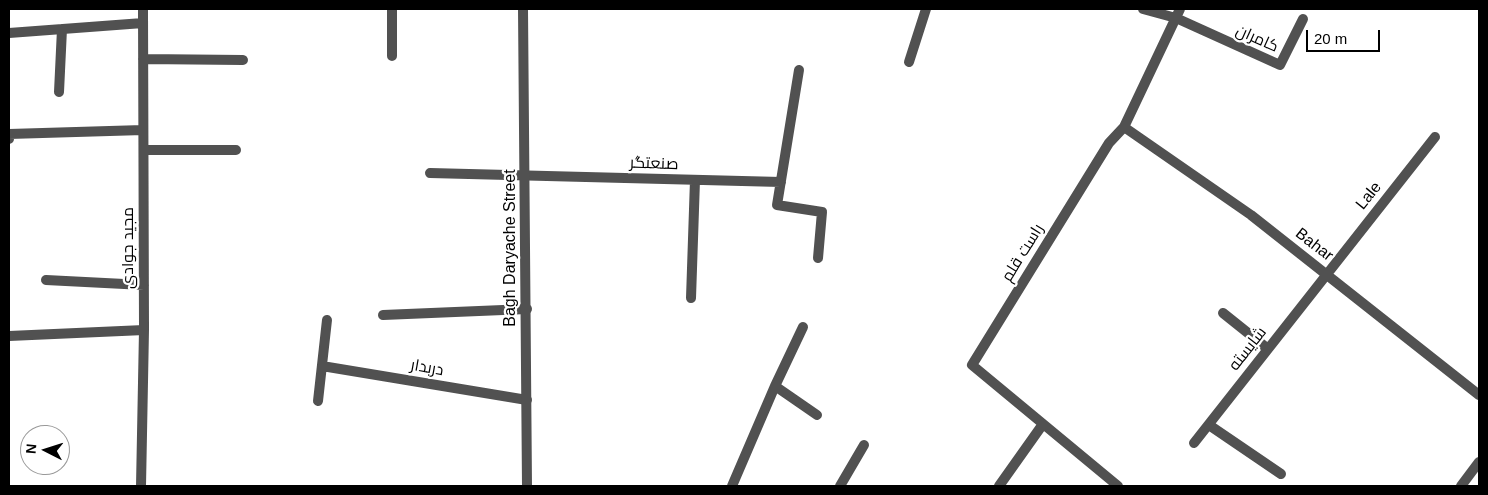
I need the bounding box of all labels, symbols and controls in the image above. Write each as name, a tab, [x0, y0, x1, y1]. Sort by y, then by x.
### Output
scale bar	[1308, 20, 1382, 52]
street label: کامران	[1233, 21, 1281, 57]
text: 20 m	[1314, 30, 1347, 47]
street label: صنعتگر	[629, 154, 679, 174]
street label: Bagh Daryache Street	[501, 169, 521, 327]
street label: Lale	[1352, 178, 1386, 214]
street label: مجید جوادی	[119, 207, 139, 289]
street label: راست قلم	[998, 221, 1048, 285]
street label: Bahar	[1291, 224, 1337, 266]
street label: شایسته	[1225, 323, 1271, 375]
street label: دربدار	[409, 356, 445, 380]
north arrow	[20, 425, 70, 475]
text: N	[23, 443, 39, 455]

